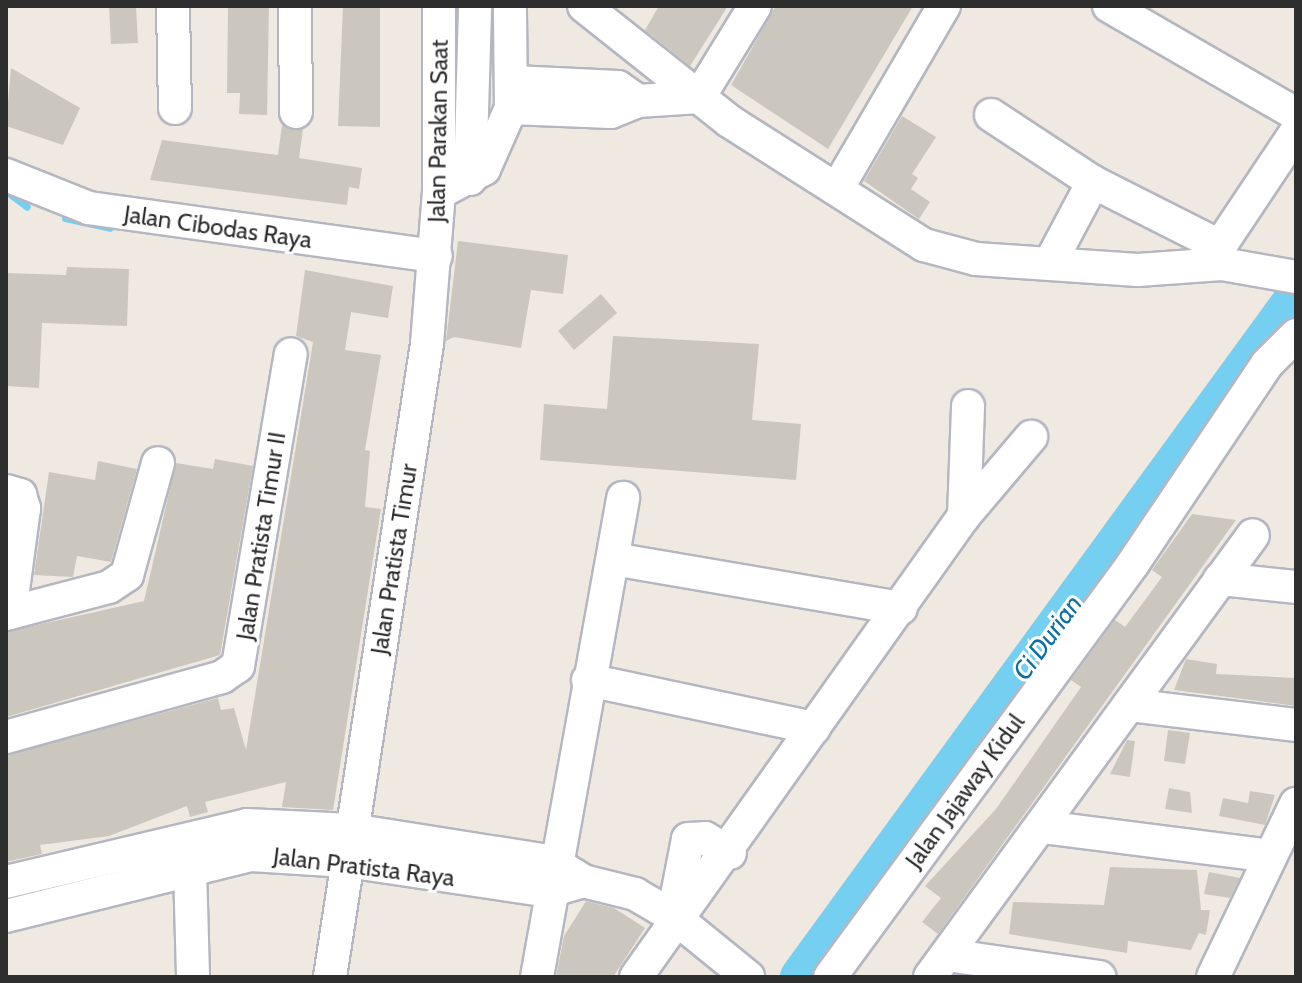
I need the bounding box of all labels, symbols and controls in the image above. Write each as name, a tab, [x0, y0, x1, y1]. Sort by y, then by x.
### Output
street label: Jalan Parakan Saat	[422, 39, 454, 223]
street label: Jalan Cibodas Raya	[122, 200, 314, 254]
street label: Jalan Pratista Timur II	[230, 430, 292, 642]
street label: Jalan Pratista Timur	[365, 462, 423, 656]
water label: Ci Durian	[1007, 589, 1089, 687]
street label: Jalan Jajaway Kidul	[899, 708, 1031, 874]
street label: Jalan Pratista Raya	[272, 842, 456, 892]

